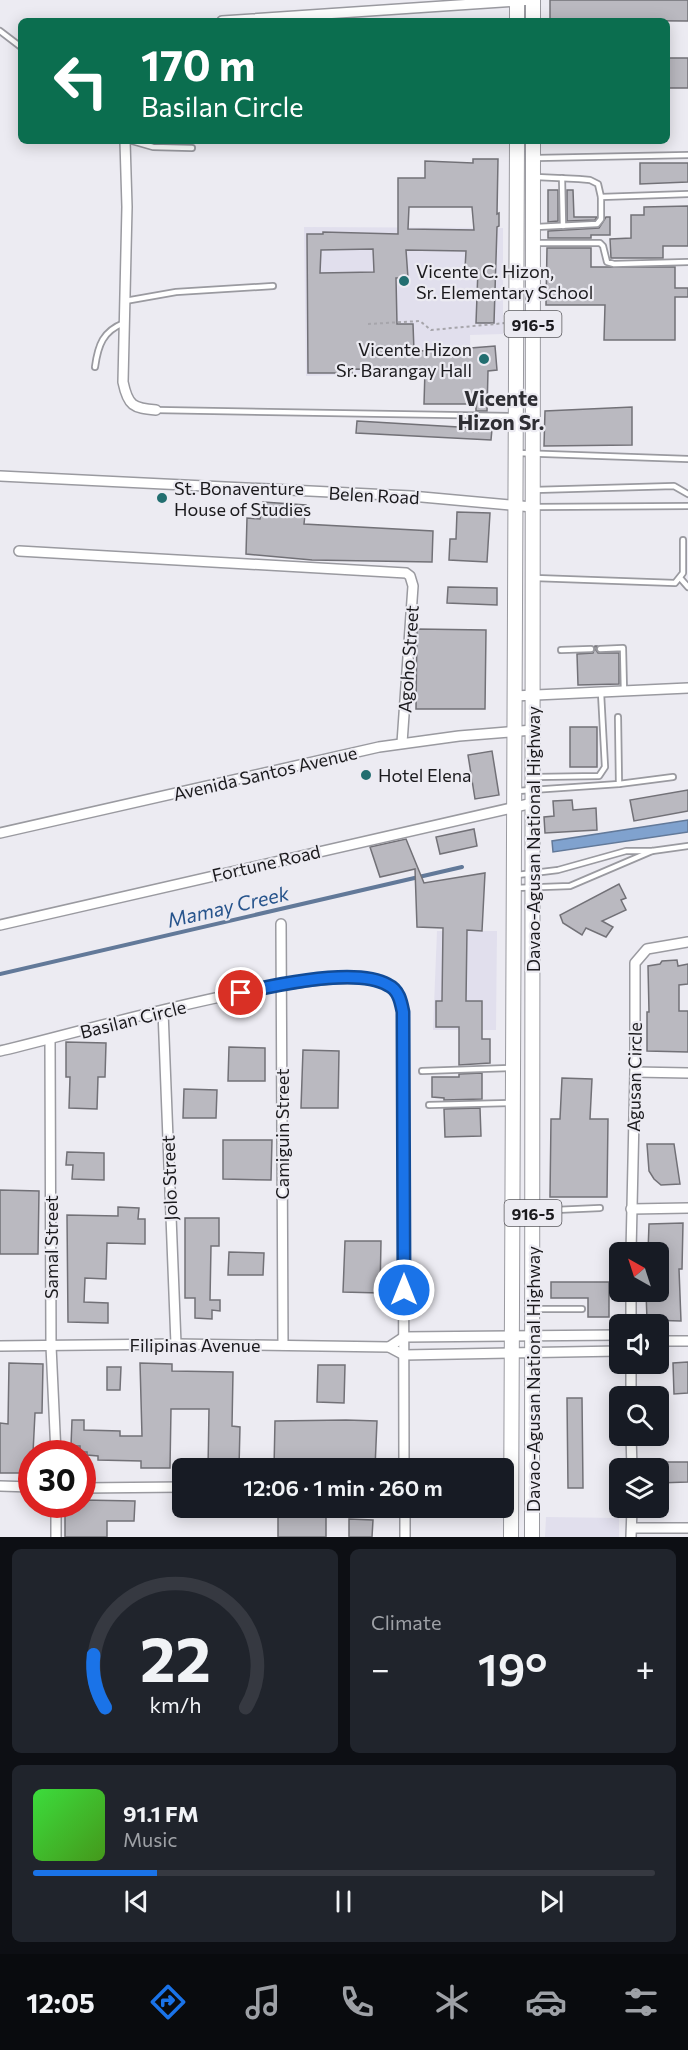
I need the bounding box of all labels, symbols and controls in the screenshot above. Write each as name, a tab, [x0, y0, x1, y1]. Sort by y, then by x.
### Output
text: 170 m	[141, 38, 255, 90]
icon: left	[42, 42, 120, 120]
text: Basilan Circle	[141, 90, 304, 123]
place label: Vicente C. Hizon, Sr. Elementary School	[416, 260, 593, 303]
marker: Vicente C. Hizon, Sr. Elementary School	[397, 274, 411, 288]
road number: 916-5	[504, 311, 562, 337]
place label: Vicente Hizon Sr. Barangay Hall	[336, 338, 472, 381]
marker: Vicente Hizon Sr. Barangay Hall	[477, 352, 491, 366]
district label: Vicente Hizon Sr.	[458, 385, 544, 434]
place label: St. Bonaventure House of Studies	[174, 477, 311, 520]
street label: Belen Road	[328, 482, 420, 508]
marker: St. Bonaventure House of Studies	[155, 491, 169, 505]
street label: Agoho Street	[393, 604, 423, 714]
street label: Davao-Agusan National Highway	[522, 706, 544, 972]
street label: Avenida Santos Avenue	[171, 741, 359, 805]
place label: Hotel Elena	[378, 764, 471, 786]
marker: Hotel Elena	[359, 768, 373, 782]
street label: Fortune Road	[210, 840, 322, 886]
water label: Mamay Creek	[165, 880, 292, 932]
pin	[215, 967, 266, 1018]
icon: arrive	[224, 976, 257, 1009]
street label: Basilan Circle	[78, 995, 188, 1043]
street label: Agusan Circle	[622, 1022, 646, 1132]
street label: Camiguin Street	[271, 1068, 293, 1200]
street label: Jolo Street	[157, 1135, 181, 1221]
street label: Samal Street	[40, 1195, 62, 1299]
road number: 916-5	[504, 1200, 562, 1226]
north arrow	[609, 1242, 669, 1302]
map controls	[609, 1242, 669, 1518]
street label: Davao-Agusan National Highway	[522, 1246, 544, 1512]
position arrow	[372, 1258, 436, 1322]
button: sound	[609, 1314, 669, 1374]
street label: Filipinas Avenue	[130, 1334, 260, 1356]
button: search	[609, 1386, 669, 1446]
speed limit sign: 30	[18, 1440, 96, 1518]
button: layers	[609, 1458, 669, 1518]
text: 12:06 · 1 min · 260 m	[243, 1474, 443, 1501]
text: Climate	[371, 1610, 441, 1634]
text: 22	[139, 1619, 211, 1695]
text: 19°	[478, 1640, 547, 1695]
text: −	[371, 1647, 390, 1688]
text: +	[636, 1647, 655, 1688]
text: km/h	[149, 1691, 201, 1717]
text: 91.1 FM	[123, 1800, 199, 1827]
text: Music	[123, 1827, 177, 1851]
icon: previous	[120, 1885, 153, 1918]
icon: pause	[327, 1885, 360, 1918]
icon: next	[535, 1885, 568, 1918]
icon: directions	[147, 1981, 189, 2023]
icon: music	[242, 1981, 284, 2023]
icon: phone	[336, 1981, 378, 2023]
icon: climate	[431, 1981, 473, 2023]
icon: car	[525, 1981, 567, 2023]
icon: filters	[620, 1981, 662, 2023]
text: 12:05	[26, 1986, 95, 2019]

